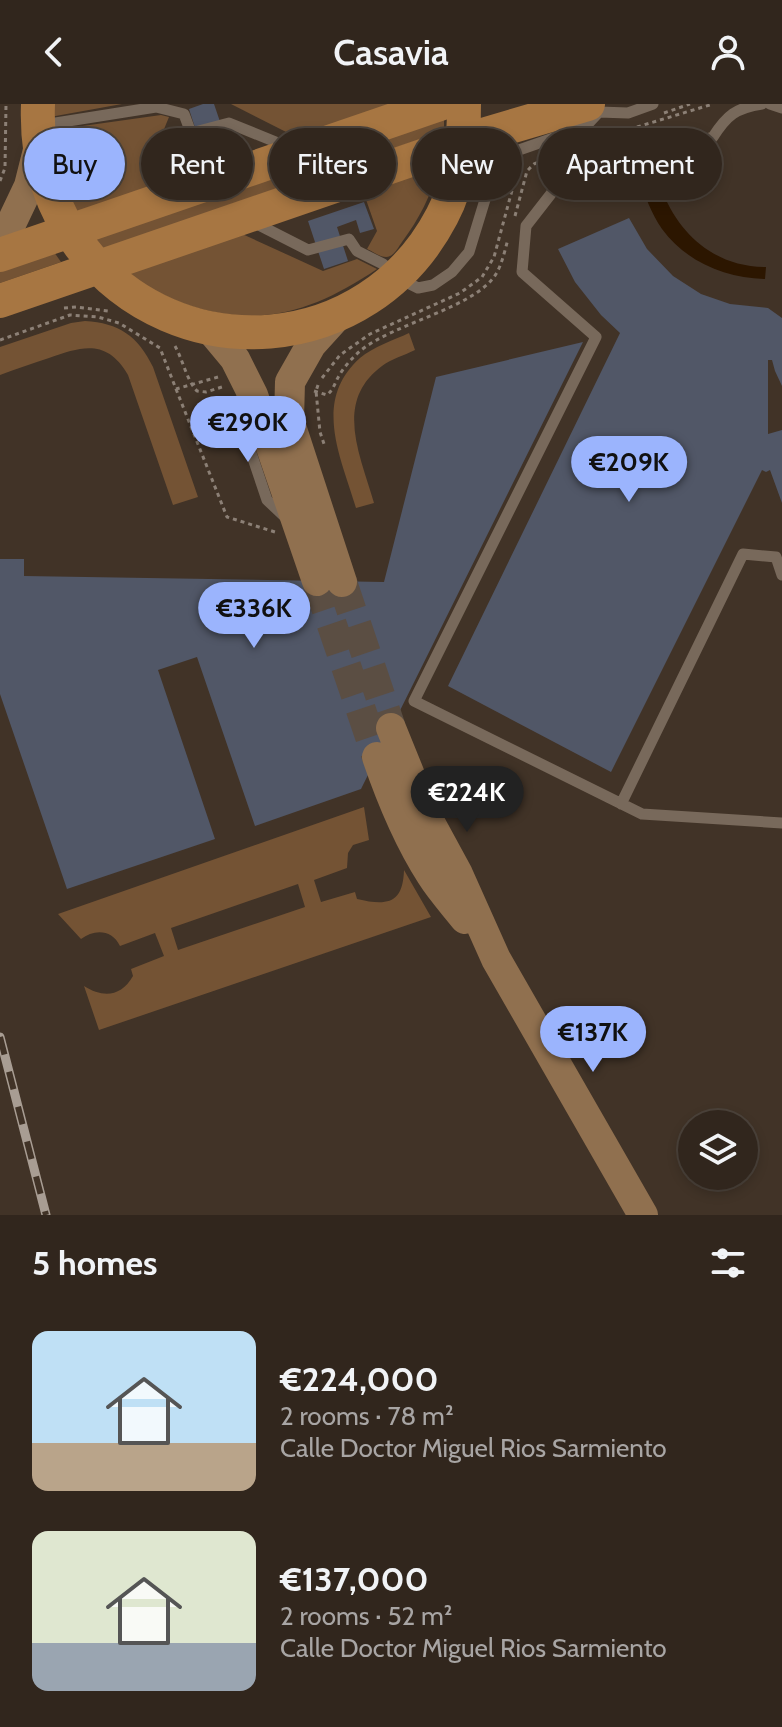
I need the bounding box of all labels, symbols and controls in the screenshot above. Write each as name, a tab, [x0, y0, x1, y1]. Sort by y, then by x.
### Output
icon: back	[32, 30, 76, 74]
text: Casavia	[333, 30, 449, 74]
icon: person	[706, 30, 750, 74]
chip: Buy	[24, 128, 125, 200]
chip: Rent	[141, 128, 253, 200]
chip: Filters	[269, 128, 396, 200]
chip: New	[412, 128, 522, 200]
chip: Apartment	[538, 128, 722, 200]
pin: €290K	[192, 396, 304, 464]
text: €290K	[208, 406, 288, 438]
pin: €209K	[573, 436, 685, 504]
text: €209K	[589, 446, 669, 478]
pin: €336K	[198, 582, 310, 650]
text: €336K	[216, 592, 292, 624]
pin: €224K	[411, 766, 523, 834]
text: €224K	[429, 776, 505, 808]
pin: €137K	[537, 1006, 649, 1074]
text: €137K	[558, 1016, 628, 1048]
map controls	[678, 1110, 758, 1190]
button: layers	[678, 1110, 758, 1190]
icon: filters	[706, 1241, 750, 1285]
text: 5 homes	[32, 1242, 157, 1284]
text: €224,000	[280, 1358, 438, 1400]
icon: home	[96, 1363, 192, 1459]
text: 2 rooms · 78 m²	[280, 1400, 454, 1432]
text: Calle Doctor Miguel Rios Sarmiento	[280, 1432, 667, 1464]
text: €137,000	[280, 1558, 428, 1600]
icon: home	[96, 1563, 192, 1659]
text: 2 rooms · 52 m²	[280, 1600, 452, 1632]
text: Calle Doctor Miguel Rios Sarmiento	[280, 1632, 667, 1664]

